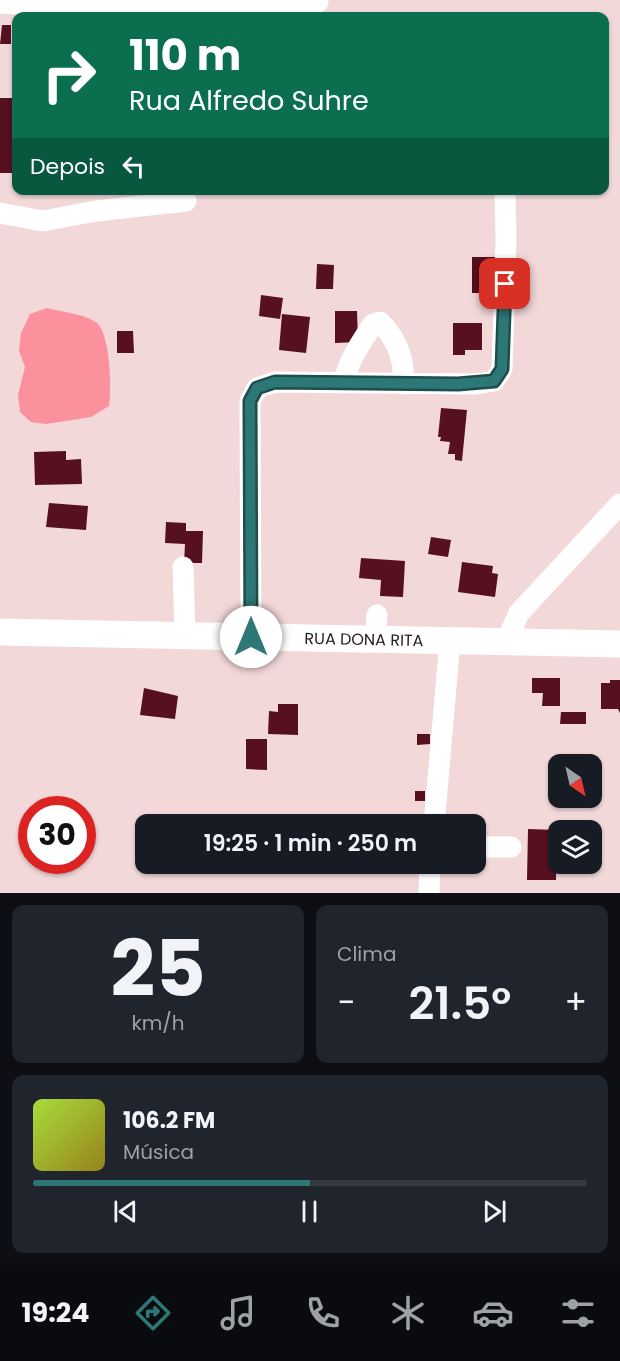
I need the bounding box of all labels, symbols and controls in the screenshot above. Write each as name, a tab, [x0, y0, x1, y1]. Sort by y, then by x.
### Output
text: 110 m	[129, 26, 241, 85]
icon: right	[30, 36, 108, 114]
text: Rua Alfredo Suhre	[129, 82, 369, 119]
icon: left	[117, 150, 150, 183]
text: Depois	[30, 151, 105, 182]
pin	[479, 258, 530, 309]
icon: arrive	[488, 267, 521, 300]
position arrow	[219, 605, 283, 669]
street label: RUA DONA RITA	[304, 626, 424, 652]
north arrow	[548, 754, 602, 808]
map controls	[548, 754, 602, 874]
speed limit sign: 30	[18, 796, 96, 874]
button: layers	[548, 820, 602, 874]
text: 19:25 · 1 min · 250 m	[204, 828, 417, 859]
text: 25	[110, 914, 206, 1023]
text: Clima	[337, 940, 396, 968]
text: 21.5°	[408, 972, 511, 1035]
text: −	[337, 979, 355, 1026]
text: +	[564, 979, 587, 1026]
text: km/h	[131, 1009, 185, 1037]
text: 106.2 FM	[123, 1105, 215, 1136]
text: Música	[123, 1138, 194, 1166]
icon: previous	[109, 1195, 142, 1228]
icon: pause	[293, 1195, 326, 1228]
icon: next	[478, 1195, 511, 1228]
icon: directions	[132, 1292, 174, 1334]
icon: music	[217, 1292, 259, 1334]
icon: phone	[302, 1292, 344, 1334]
icon: climate	[387, 1292, 429, 1334]
icon: car	[472, 1292, 514, 1334]
icon: filters	[557, 1292, 599, 1334]
text: 19:24	[21, 1294, 90, 1331]

